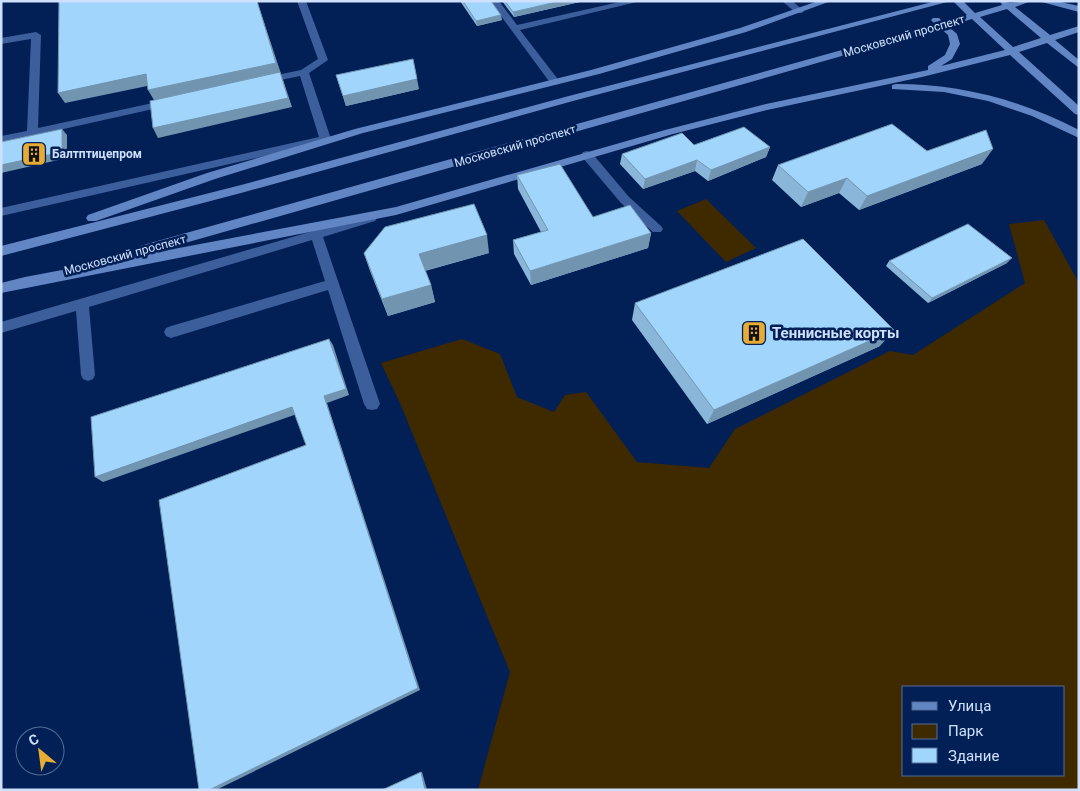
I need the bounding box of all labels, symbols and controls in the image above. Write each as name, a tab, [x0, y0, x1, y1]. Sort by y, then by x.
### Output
street label: Московский проспект	[842, 12, 967, 60]
street label: Московский проспект	[453, 122, 578, 170]
building icon: Балтптицепром	[21, 141, 47, 167]
place label: Балтптицепром	[52, 147, 142, 161]
street label: Московский проспект	[63, 232, 188, 278]
building icon: Теннисные корты	[741, 320, 767, 346]
place label: Теннисные корты	[772, 324, 899, 342]
legend	[902, 686, 1065, 776]
text: Улица	[948, 697, 991, 715]
text: Парк	[948, 722, 983, 740]
north arrow	[15, 726, 65, 776]
text: С	[26, 730, 42, 749]
text: Здание	[948, 747, 999, 765]

